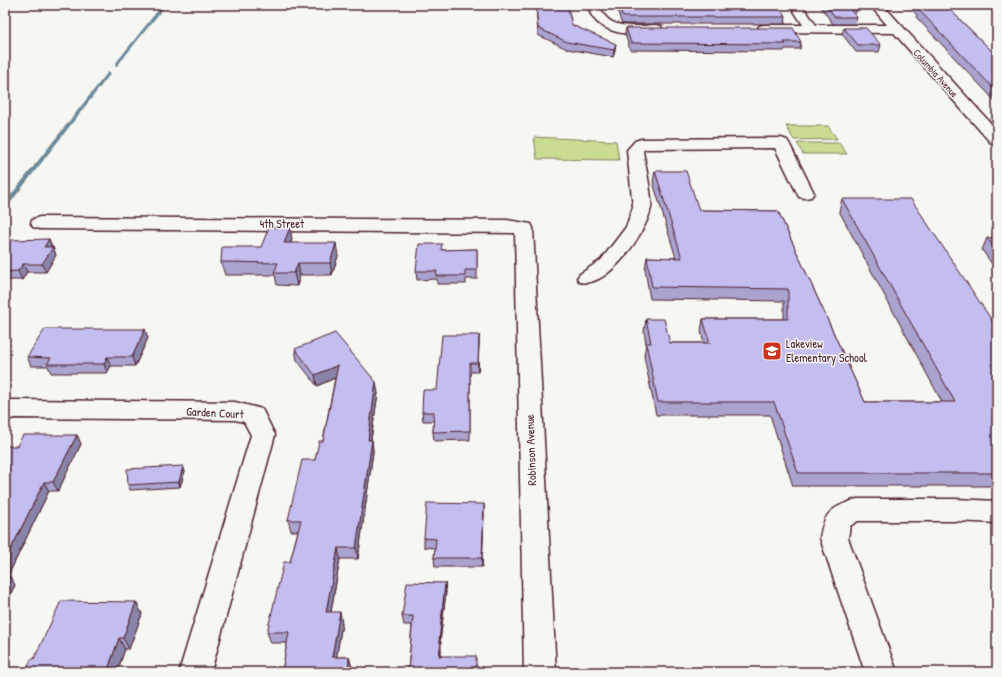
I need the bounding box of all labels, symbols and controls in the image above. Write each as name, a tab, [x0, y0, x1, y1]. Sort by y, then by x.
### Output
street label: Columbia Avenue	[910, 46, 961, 100]
street label: 4th Street	[260, 215, 305, 232]
place label: Lakeview Elementary School	[786, 335, 868, 366]
school or university icon: Lakeview Elementary School	[761, 340, 783, 362]
street label: Garden Court	[186, 403, 245, 423]
street label: Robinson Avenue	[521, 414, 540, 486]

